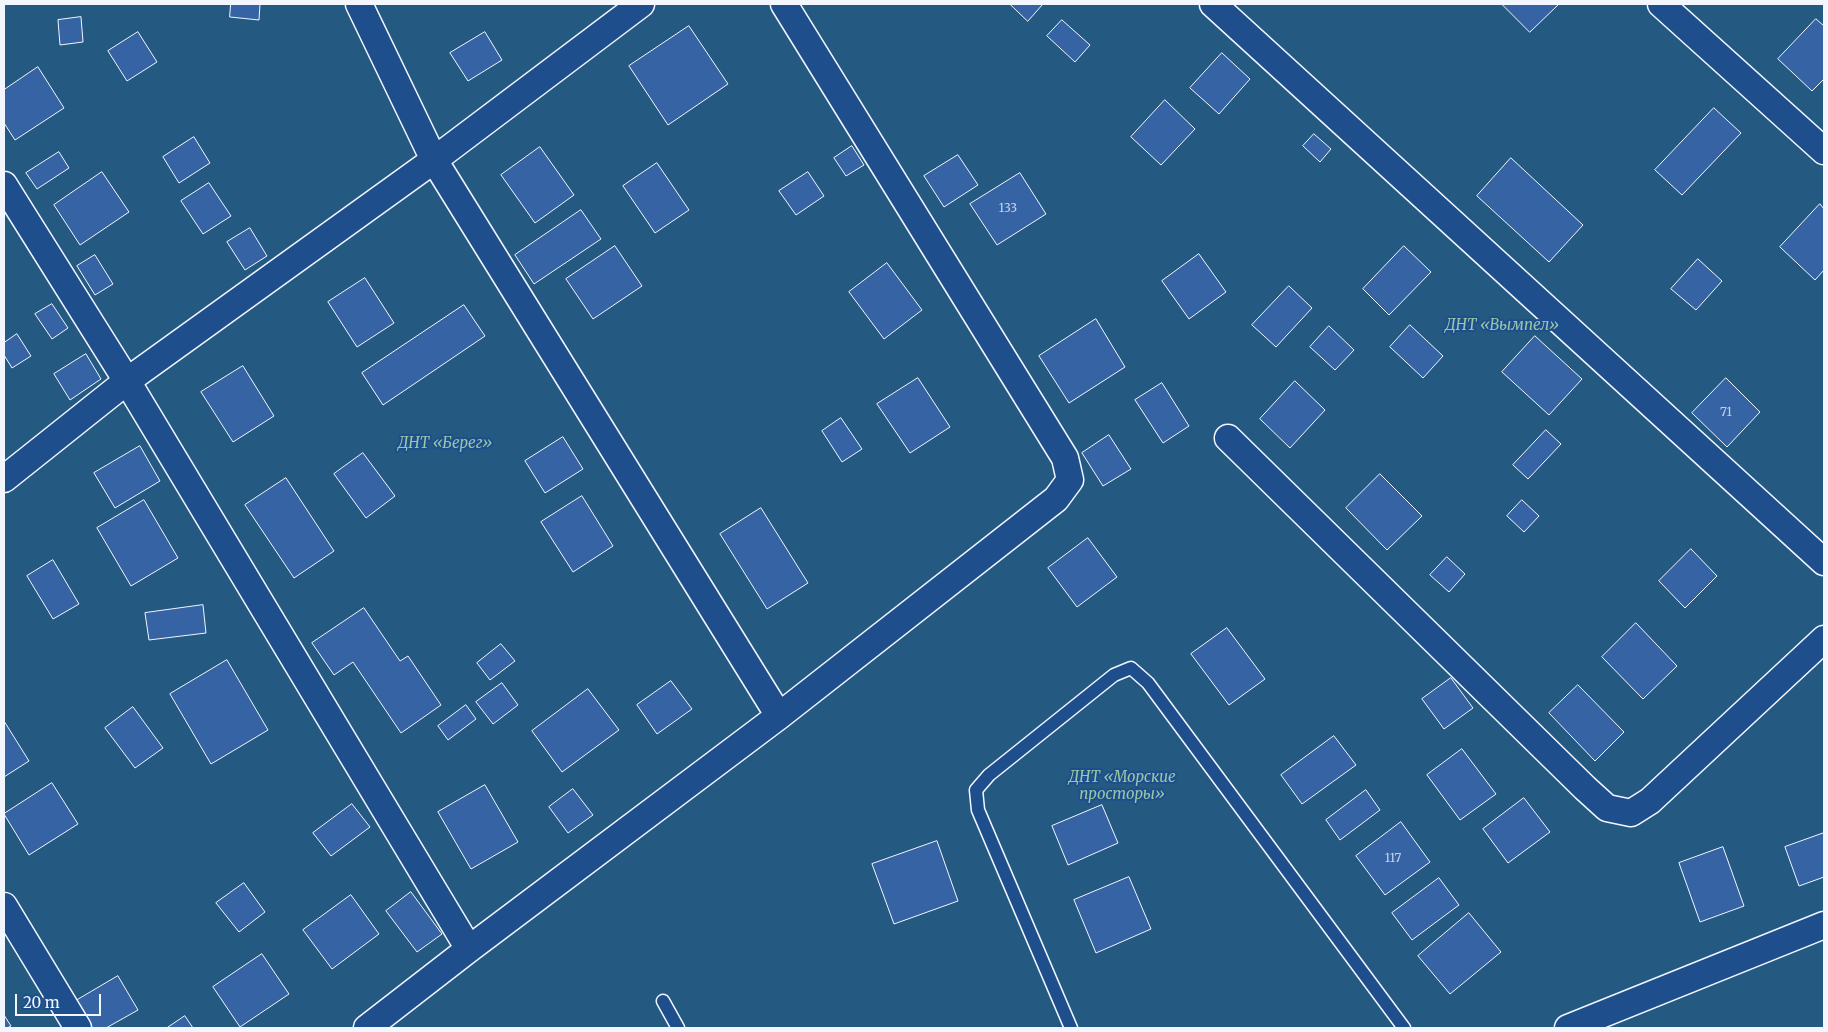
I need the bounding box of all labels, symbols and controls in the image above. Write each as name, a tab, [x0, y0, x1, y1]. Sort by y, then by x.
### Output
house number: 133	[999, 202, 1017, 216]
park label: ДНТ «Вымпел»	[1445, 317, 1559, 335]
house number: 71	[1720, 406, 1732, 420]
park label: ДНТ «Берег»	[398, 435, 492, 453]
park label: ДНТ «Морские просторы»	[1068, 769, 1176, 804]
house number: 117	[1385, 852, 1401, 866]
scale bar	[18, 984, 104, 1016]
text: 20 m	[23, 993, 60, 1012]

